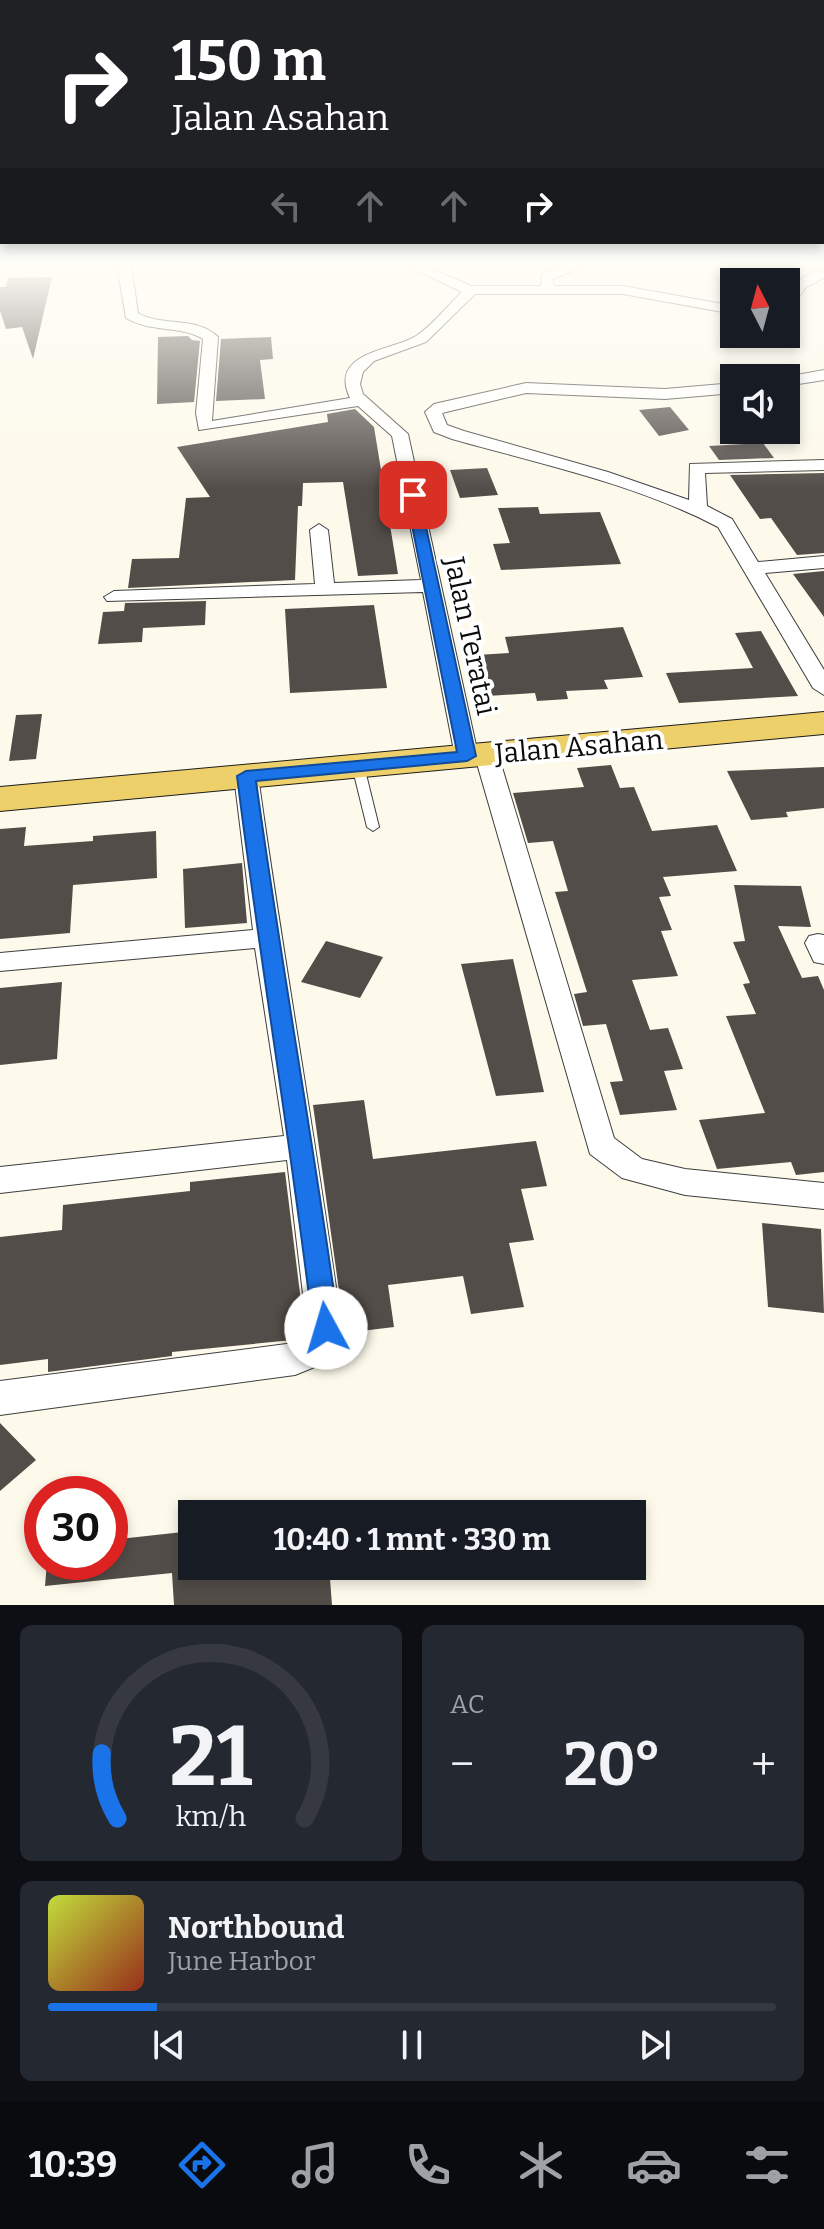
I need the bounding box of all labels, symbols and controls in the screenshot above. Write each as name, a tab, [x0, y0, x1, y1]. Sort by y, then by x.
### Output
text: 150 m	[172, 28, 326, 95]
icon: right	[40, 32, 144, 136]
text: Jalan Asahan	[172, 96, 389, 140]
icon: left	[264, 184, 308, 228]
icon: ahead	[348, 184, 392, 228]
icon: ahead	[432, 184, 476, 228]
icon: right	[516, 184, 560, 228]
north arrow	[720, 268, 800, 348]
map controls	[720, 268, 800, 444]
button: sound	[720, 364, 800, 444]
pin	[379, 461, 447, 529]
icon: arrive	[391, 473, 435, 517]
street label: Jalan Teratai	[437, 553, 503, 718]
street label: Jalan Asahan	[493, 723, 665, 770]
position arrow	[284, 1286, 368, 1370]
speed limit sign: 30	[24, 1476, 128, 1580]
text: 10:40 · 1 mnt · 330 m	[273, 1522, 551, 1558]
text: AC	[450, 1689, 485, 1720]
text: 21	[170, 1707, 252, 1807]
text: 20°	[564, 1729, 661, 1801]
text: −	[450, 1738, 474, 1791]
text: +	[751, 1738, 776, 1791]
text: km/h	[176, 1799, 247, 1834]
text: Northbound	[168, 1910, 344, 1946]
text: June Harbor	[168, 1946, 315, 1977]
icon: previous	[147, 2023, 191, 2067]
icon: pause	[390, 2023, 434, 2067]
icon: next	[633, 2023, 677, 2067]
icon: directions	[174, 2137, 230, 2193]
icon: music	[287, 2137, 343, 2193]
icon: phone	[400, 2137, 456, 2193]
icon: climate	[513, 2137, 569, 2193]
icon: car	[626, 2137, 682, 2193]
icon: filters	[739, 2137, 795, 2193]
text: 10:39	[29, 2143, 117, 2187]

